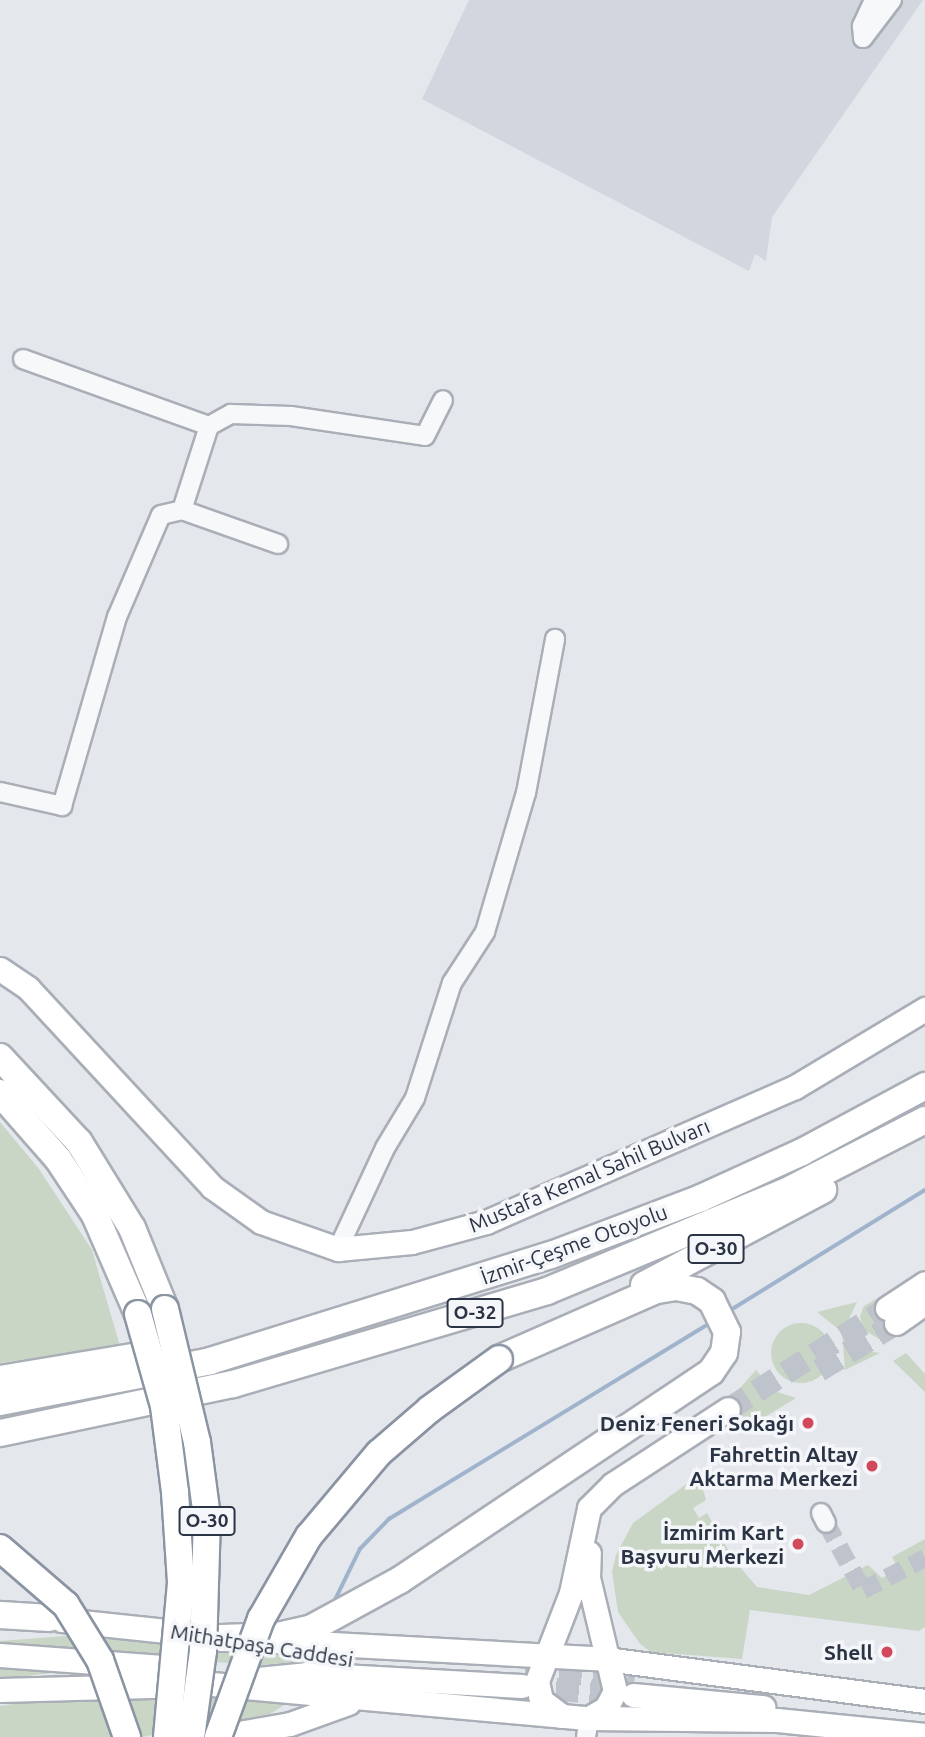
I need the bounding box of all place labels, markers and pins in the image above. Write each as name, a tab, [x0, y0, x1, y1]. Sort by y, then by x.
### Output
place label: Deniz Feneri Sokağı	[600, 1410, 794, 1436]
marker: Deniz Feneri Sokağı	[800, 1415, 816, 1431]
place label: Fahrettin Altay Aktarma Merkezi	[690, 1441, 858, 1491]
marker: Fahrettin Altay Aktarma Merkezi	[864, 1458, 880, 1474]
place label: İzmirim Kart Başvuru Merkezi	[621, 1519, 784, 1569]
marker: İzmirim Kart Başvuru Merkezi	[790, 1536, 806, 1552]
place label: Shell	[824, 1639, 873, 1665]
marker: Shell	[879, 1644, 895, 1660]

